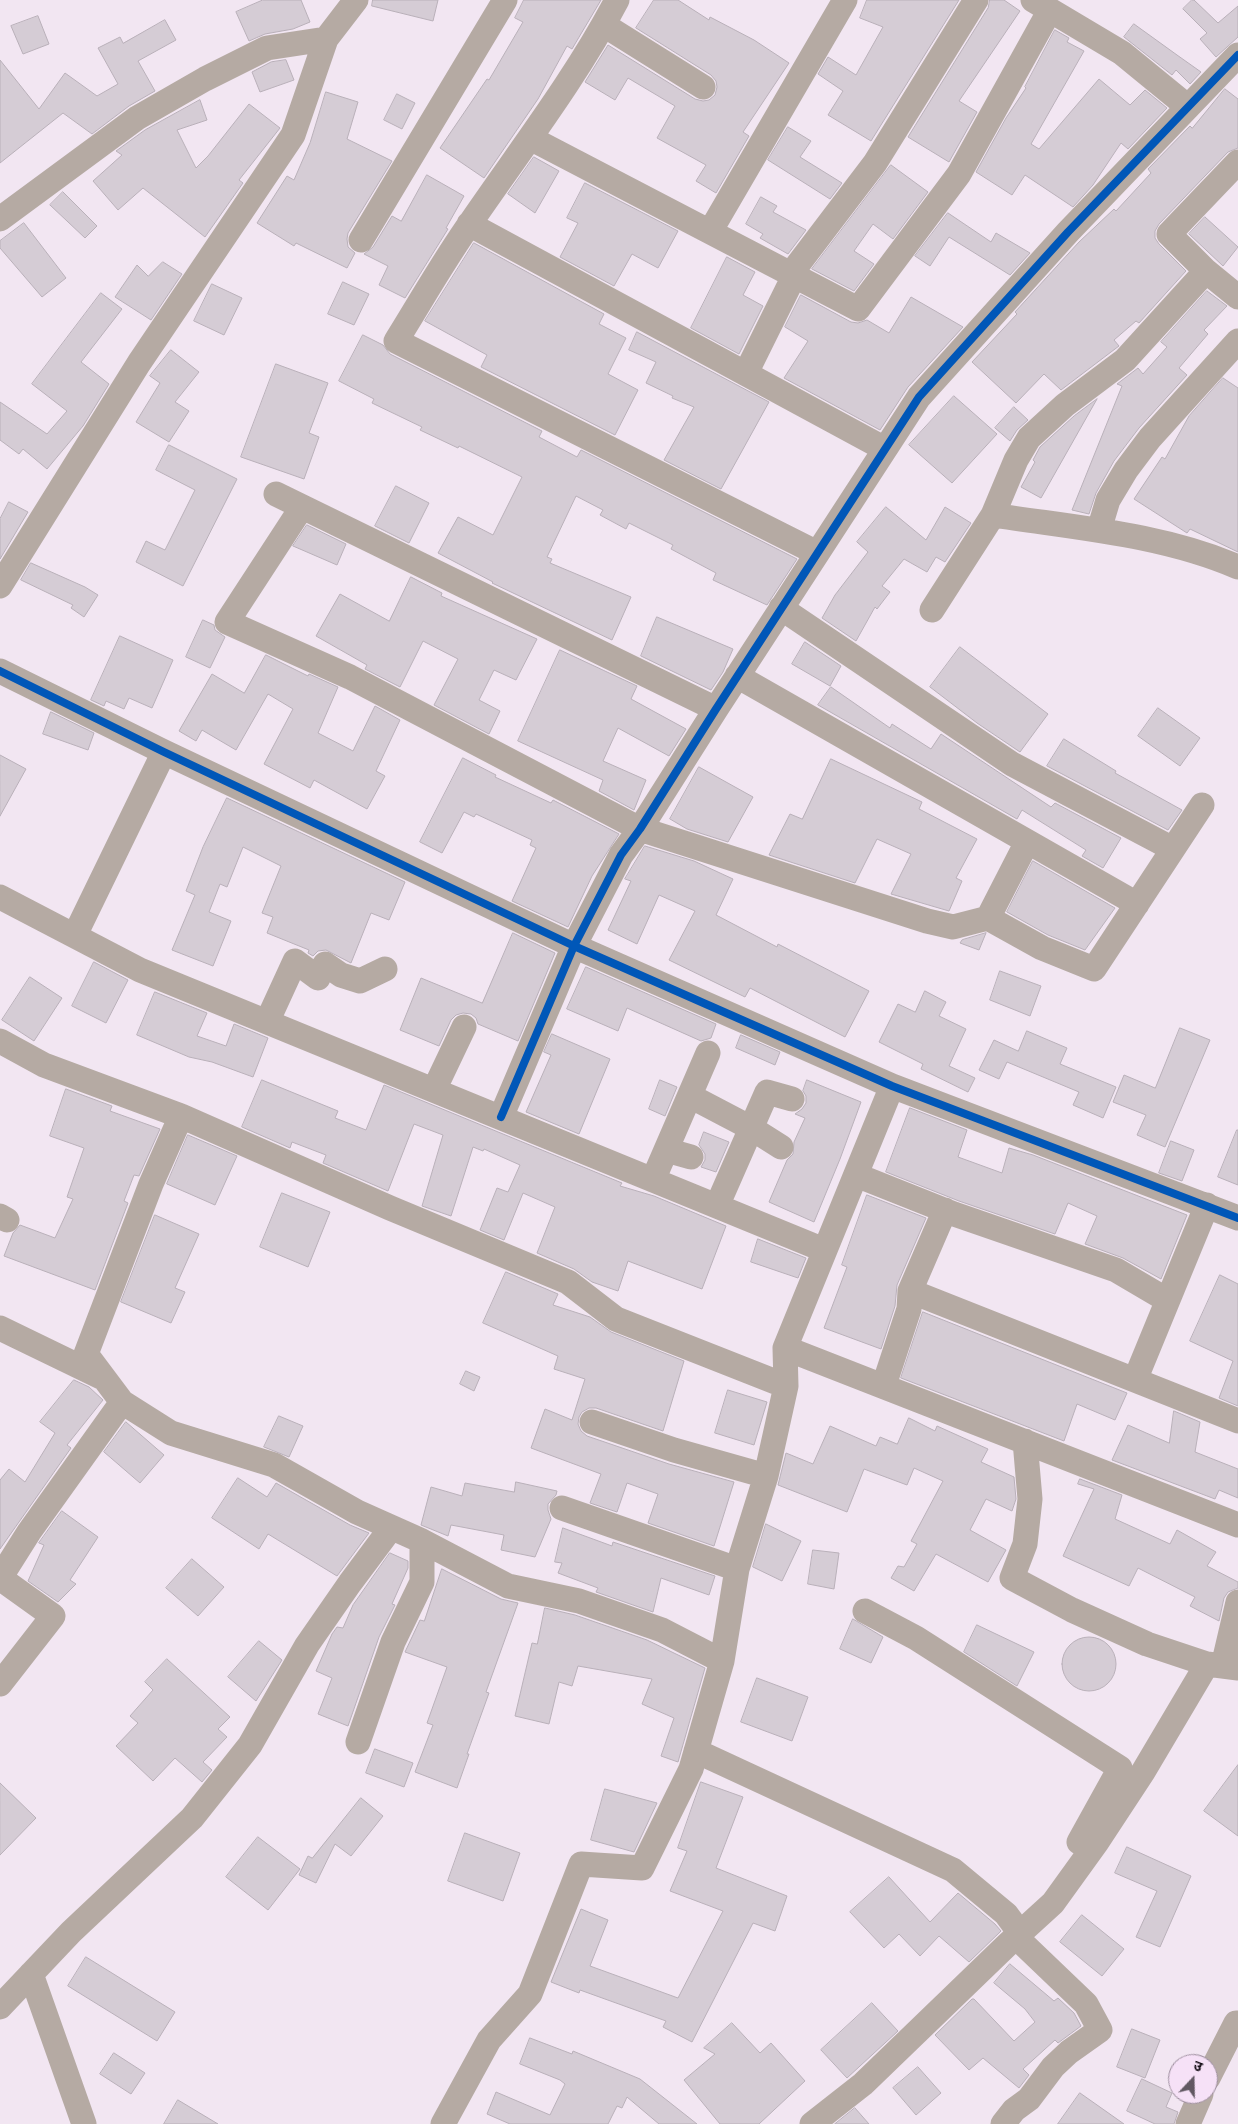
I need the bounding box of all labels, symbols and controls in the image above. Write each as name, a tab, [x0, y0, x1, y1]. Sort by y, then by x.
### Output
north arrow	[1168, 2054, 1218, 2104]
text: उ	[1191, 2057, 1205, 2075]

